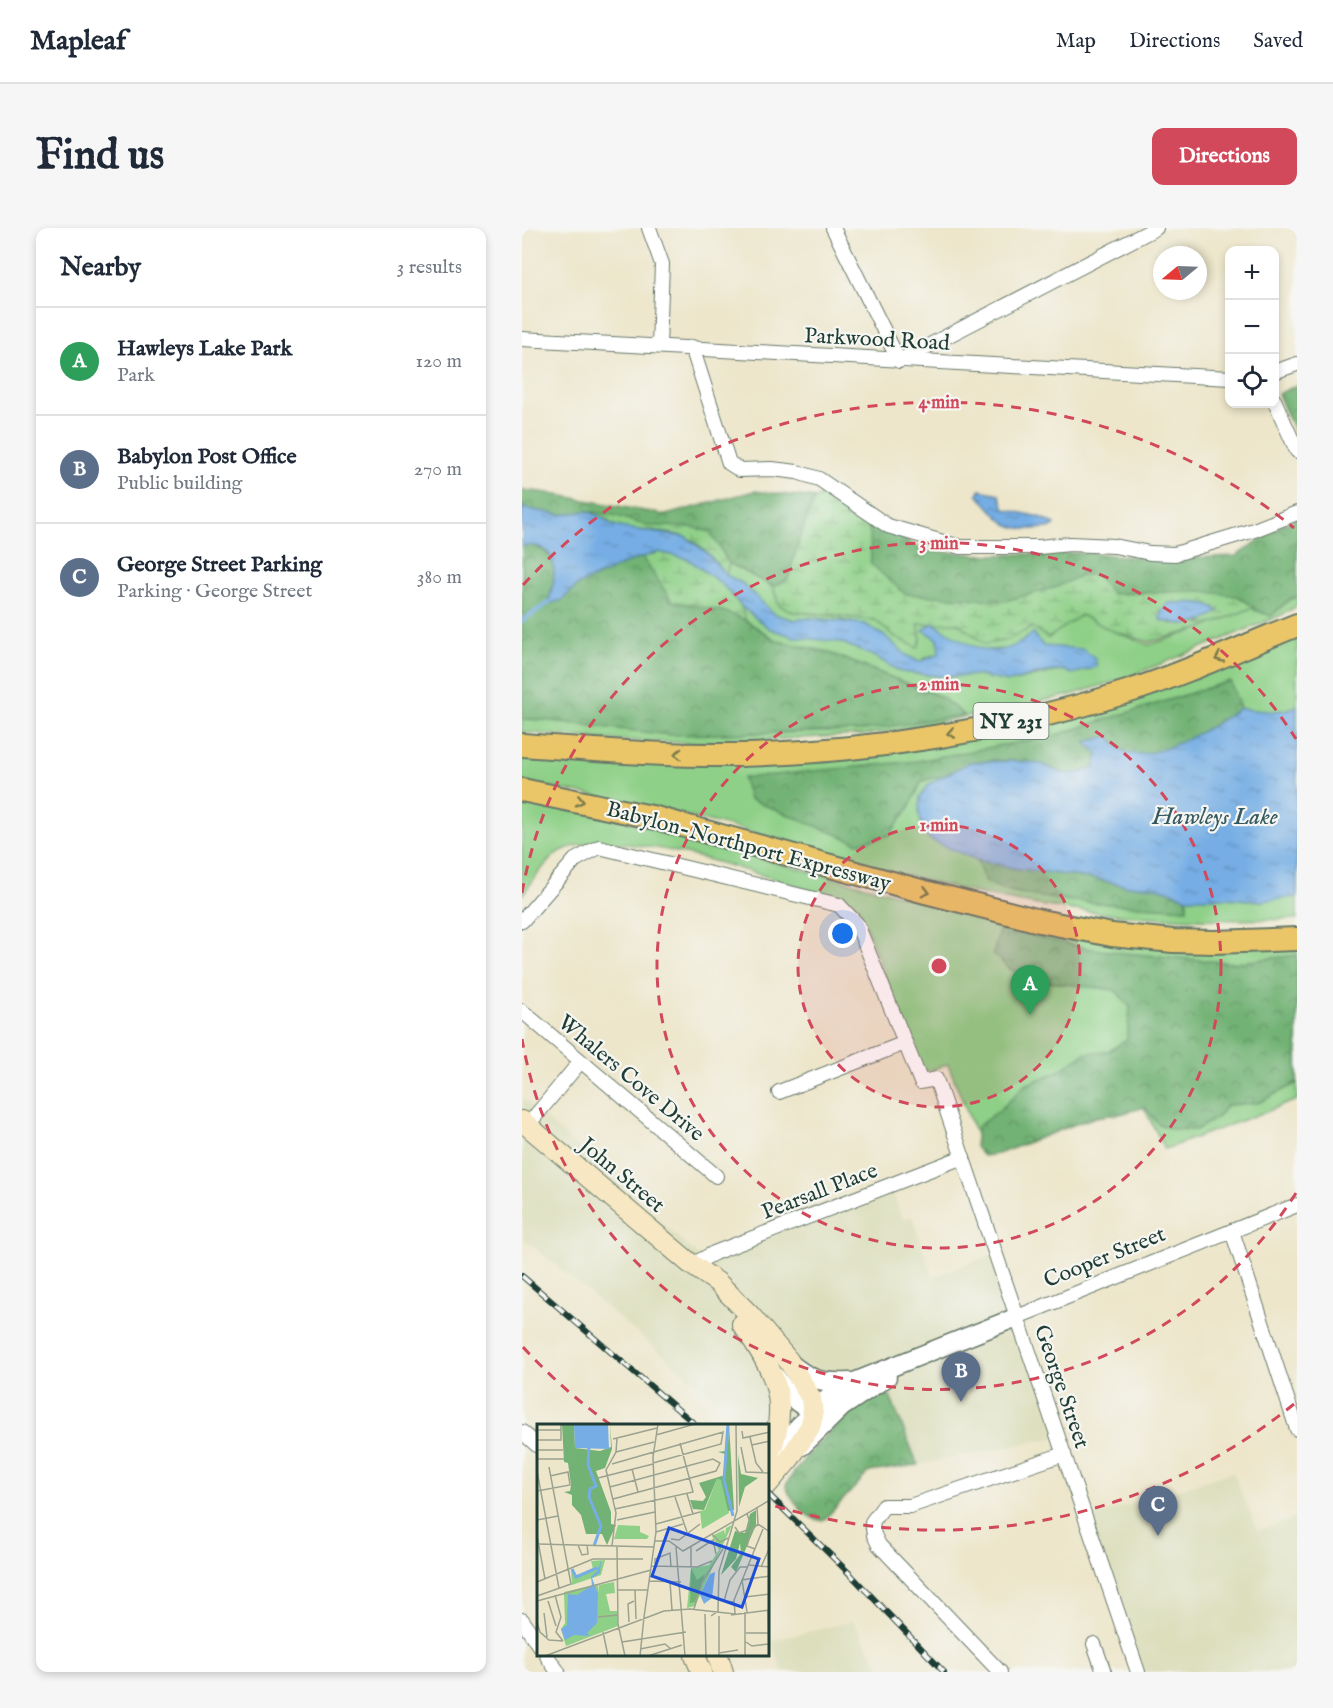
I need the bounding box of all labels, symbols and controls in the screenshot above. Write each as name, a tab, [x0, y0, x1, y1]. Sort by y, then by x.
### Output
text: Mapleaf	[30, 24, 126, 59]
text: Map	[1056, 28, 1096, 55]
text: Directions	[1129, 28, 1220, 55]
text: Saved	[1253, 28, 1303, 55]
button: Directions	[1152, 128, 1297, 185]
text: Find us	[36, 130, 164, 183]
north arrow	[1153, 246, 1207, 300]
map controls	[1225, 246, 1279, 408]
button: +	[1225, 246, 1279, 300]
text: Nearby	[60, 251, 141, 284]
text: 3 results	[397, 255, 462, 280]
button: −	[1225, 300, 1279, 354]
street label: Parkwood Road	[803, 322, 951, 358]
text: Hawleys Lake Park	[117, 335, 292, 363]
text: A	[73, 349, 86, 374]
text: 120 m	[416, 349, 462, 374]
button: locate	[1225, 354, 1279, 408]
text: Park	[117, 363, 155, 388]
text: 4 min	[918, 392, 960, 415]
text: Babylon Post Office	[117, 443, 297, 471]
text: B	[73, 457, 86, 482]
text: 270 m	[414, 457, 462, 482]
text: Public building	[117, 471, 242, 496]
text: 3 min	[920, 533, 959, 556]
text: George Street Parking	[117, 551, 322, 579]
text: C	[72, 565, 87, 590]
text: 380 m	[417, 565, 462, 590]
text: Parking · George Street	[117, 579, 312, 604]
one-way arrow	[1214, 651, 1225, 663]
text: 2 min	[919, 674, 960, 697]
road number: NY 231	[974, 703, 1048, 739]
one-way arrow	[946, 726, 956, 739]
one-way arrow	[674, 748, 683, 760]
one-way arrow	[574, 793, 584, 806]
street label: Babylon-Northport Expressway	[603, 795, 894, 898]
water label: Hawleys Lake	[1151, 802, 1278, 833]
text: 1 min	[920, 815, 959, 838]
one-way arrow	[920, 885, 930, 898]
your location	[828, 919, 857, 948]
centre of rings	[929, 956, 949, 976]
pin: A	[1010, 966, 1050, 1015]
street label: Whalers Cove Drive	[552, 1009, 710, 1148]
street label: John Street	[571, 1130, 671, 1220]
street label: Pearsall Place	[758, 1157, 882, 1227]
street label: Cooper Street	[1040, 1221, 1170, 1295]
street label: George Street	[1027, 1321, 1095, 1453]
pin: B	[942, 1352, 980, 1402]
inset map	[537, 1424, 770, 1657]
pin: C	[1138, 1486, 1178, 1536]

